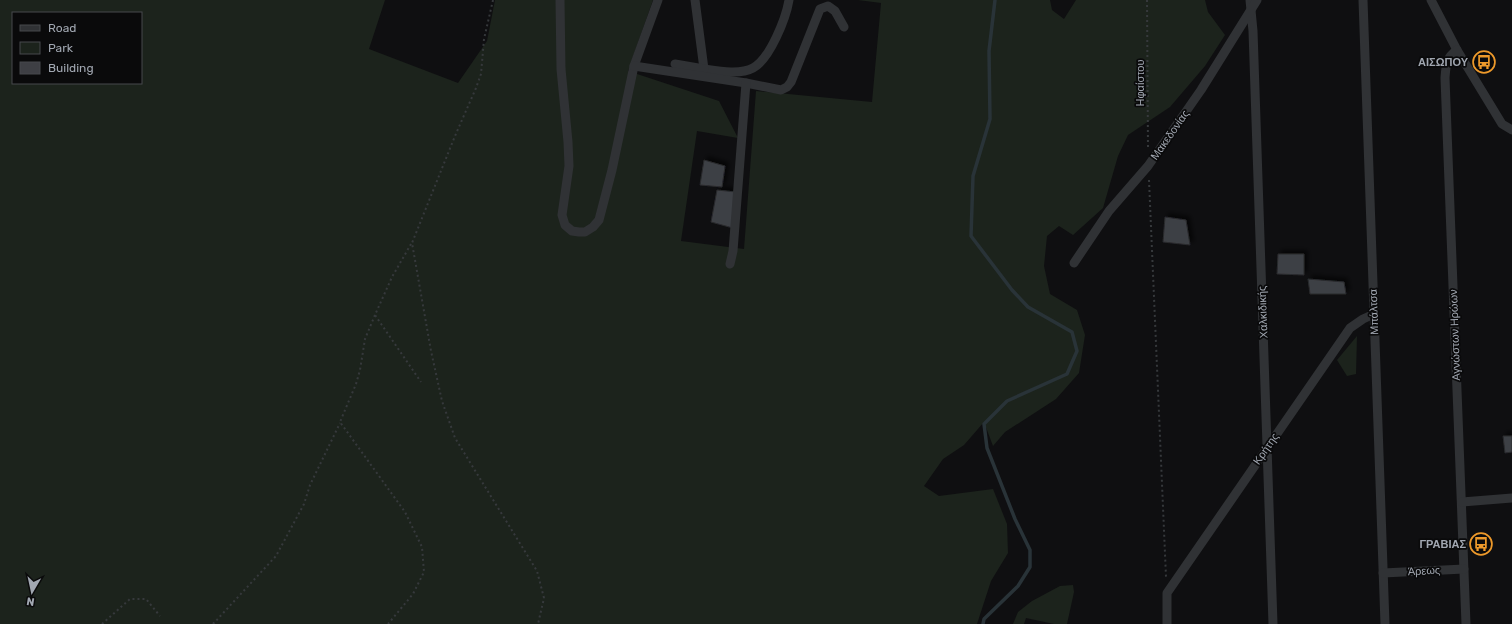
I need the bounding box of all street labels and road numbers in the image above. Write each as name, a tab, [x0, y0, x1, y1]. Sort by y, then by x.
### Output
street label: Ηφαίστου	[1134, 60, 1147, 107]
street label: Μακεδονίας	[1148, 108, 1192, 162]
street label: Χαλκιδικής	[1256, 285, 1270, 339]
street label: Μπάλτσα	[1367, 288, 1381, 335]
street label: Αγνώστων Ηρώων	[1447, 289, 1463, 381]
street label: Κρήτης	[1250, 431, 1282, 467]
street label: Άρεως	[1407, 564, 1441, 578]

